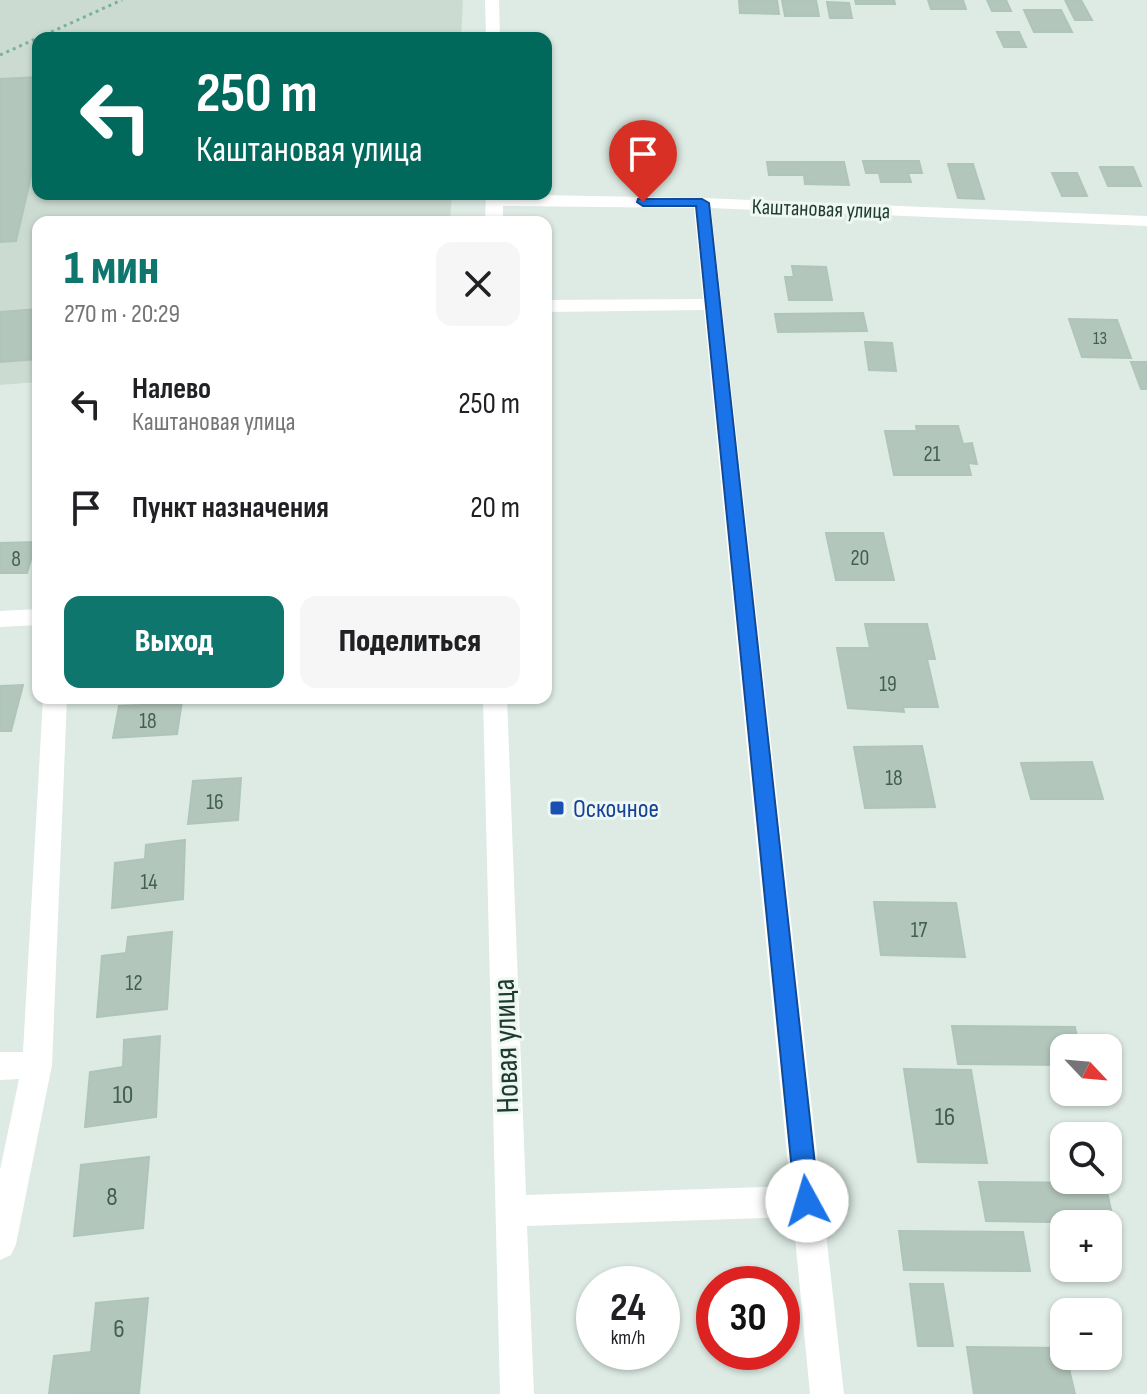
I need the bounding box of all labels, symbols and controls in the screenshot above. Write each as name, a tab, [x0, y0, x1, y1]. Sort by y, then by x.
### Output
text: 250 m	[196, 61, 318, 128]
icon: left	[64, 64, 168, 168]
pin	[609, 120, 677, 202]
text: Каштановая улица	[196, 129, 423, 172]
icon: arrive	[621, 132, 665, 176]
street label: Каштановая улица	[751, 194, 891, 225]
text: 1 мин	[64, 240, 159, 297]
button: close	[436, 242, 520, 326]
text: 270 m · 20:29	[64, 299, 180, 330]
house number: 13	[1093, 328, 1107, 349]
text: Налево	[132, 371, 211, 407]
icon: left	[64, 382, 108, 426]
text: 250 m	[458, 386, 520, 422]
text: Каштановая улица	[132, 407, 296, 438]
house number: 21	[924, 441, 941, 468]
icon: arrive	[64, 486, 108, 530]
text: Пункт назначения	[132, 490, 329, 526]
text: 20 m	[470, 490, 520, 526]
house number: 20	[851, 545, 869, 572]
house number: 8	[11, 546, 21, 573]
button: Выход	[64, 596, 284, 688]
button: Поделиться	[300, 596, 520, 688]
house number: 19	[879, 671, 897, 698]
house number: 18	[139, 708, 157, 735]
house number: 18	[885, 765, 903, 792]
house number: 16	[206, 789, 224, 816]
place label: Оскочное	[573, 794, 659, 825]
marker: Оскочное	[548, 799, 566, 817]
house number: 14	[141, 869, 157, 896]
house number: 17	[911, 917, 927, 944]
house number: 12	[125, 970, 143, 997]
street label: Новая улица	[485, 978, 528, 1114]
north arrow	[1050, 1034, 1122, 1106]
map controls	[1050, 1034, 1122, 1370]
house number: 10	[113, 1080, 133, 1111]
house number: 16	[935, 1102, 955, 1133]
button: search	[1050, 1122, 1122, 1194]
position arrow	[765, 1159, 849, 1243]
house number: 8	[106, 1182, 118, 1213]
button: +	[1050, 1210, 1122, 1282]
speed limit sign: 30	[696, 1266, 800, 1370]
text: 24	[610, 1284, 646, 1332]
button: −	[1050, 1298, 1122, 1370]
house number: 6	[113, 1314, 125, 1345]
text: km/h	[611, 1326, 645, 1350]

